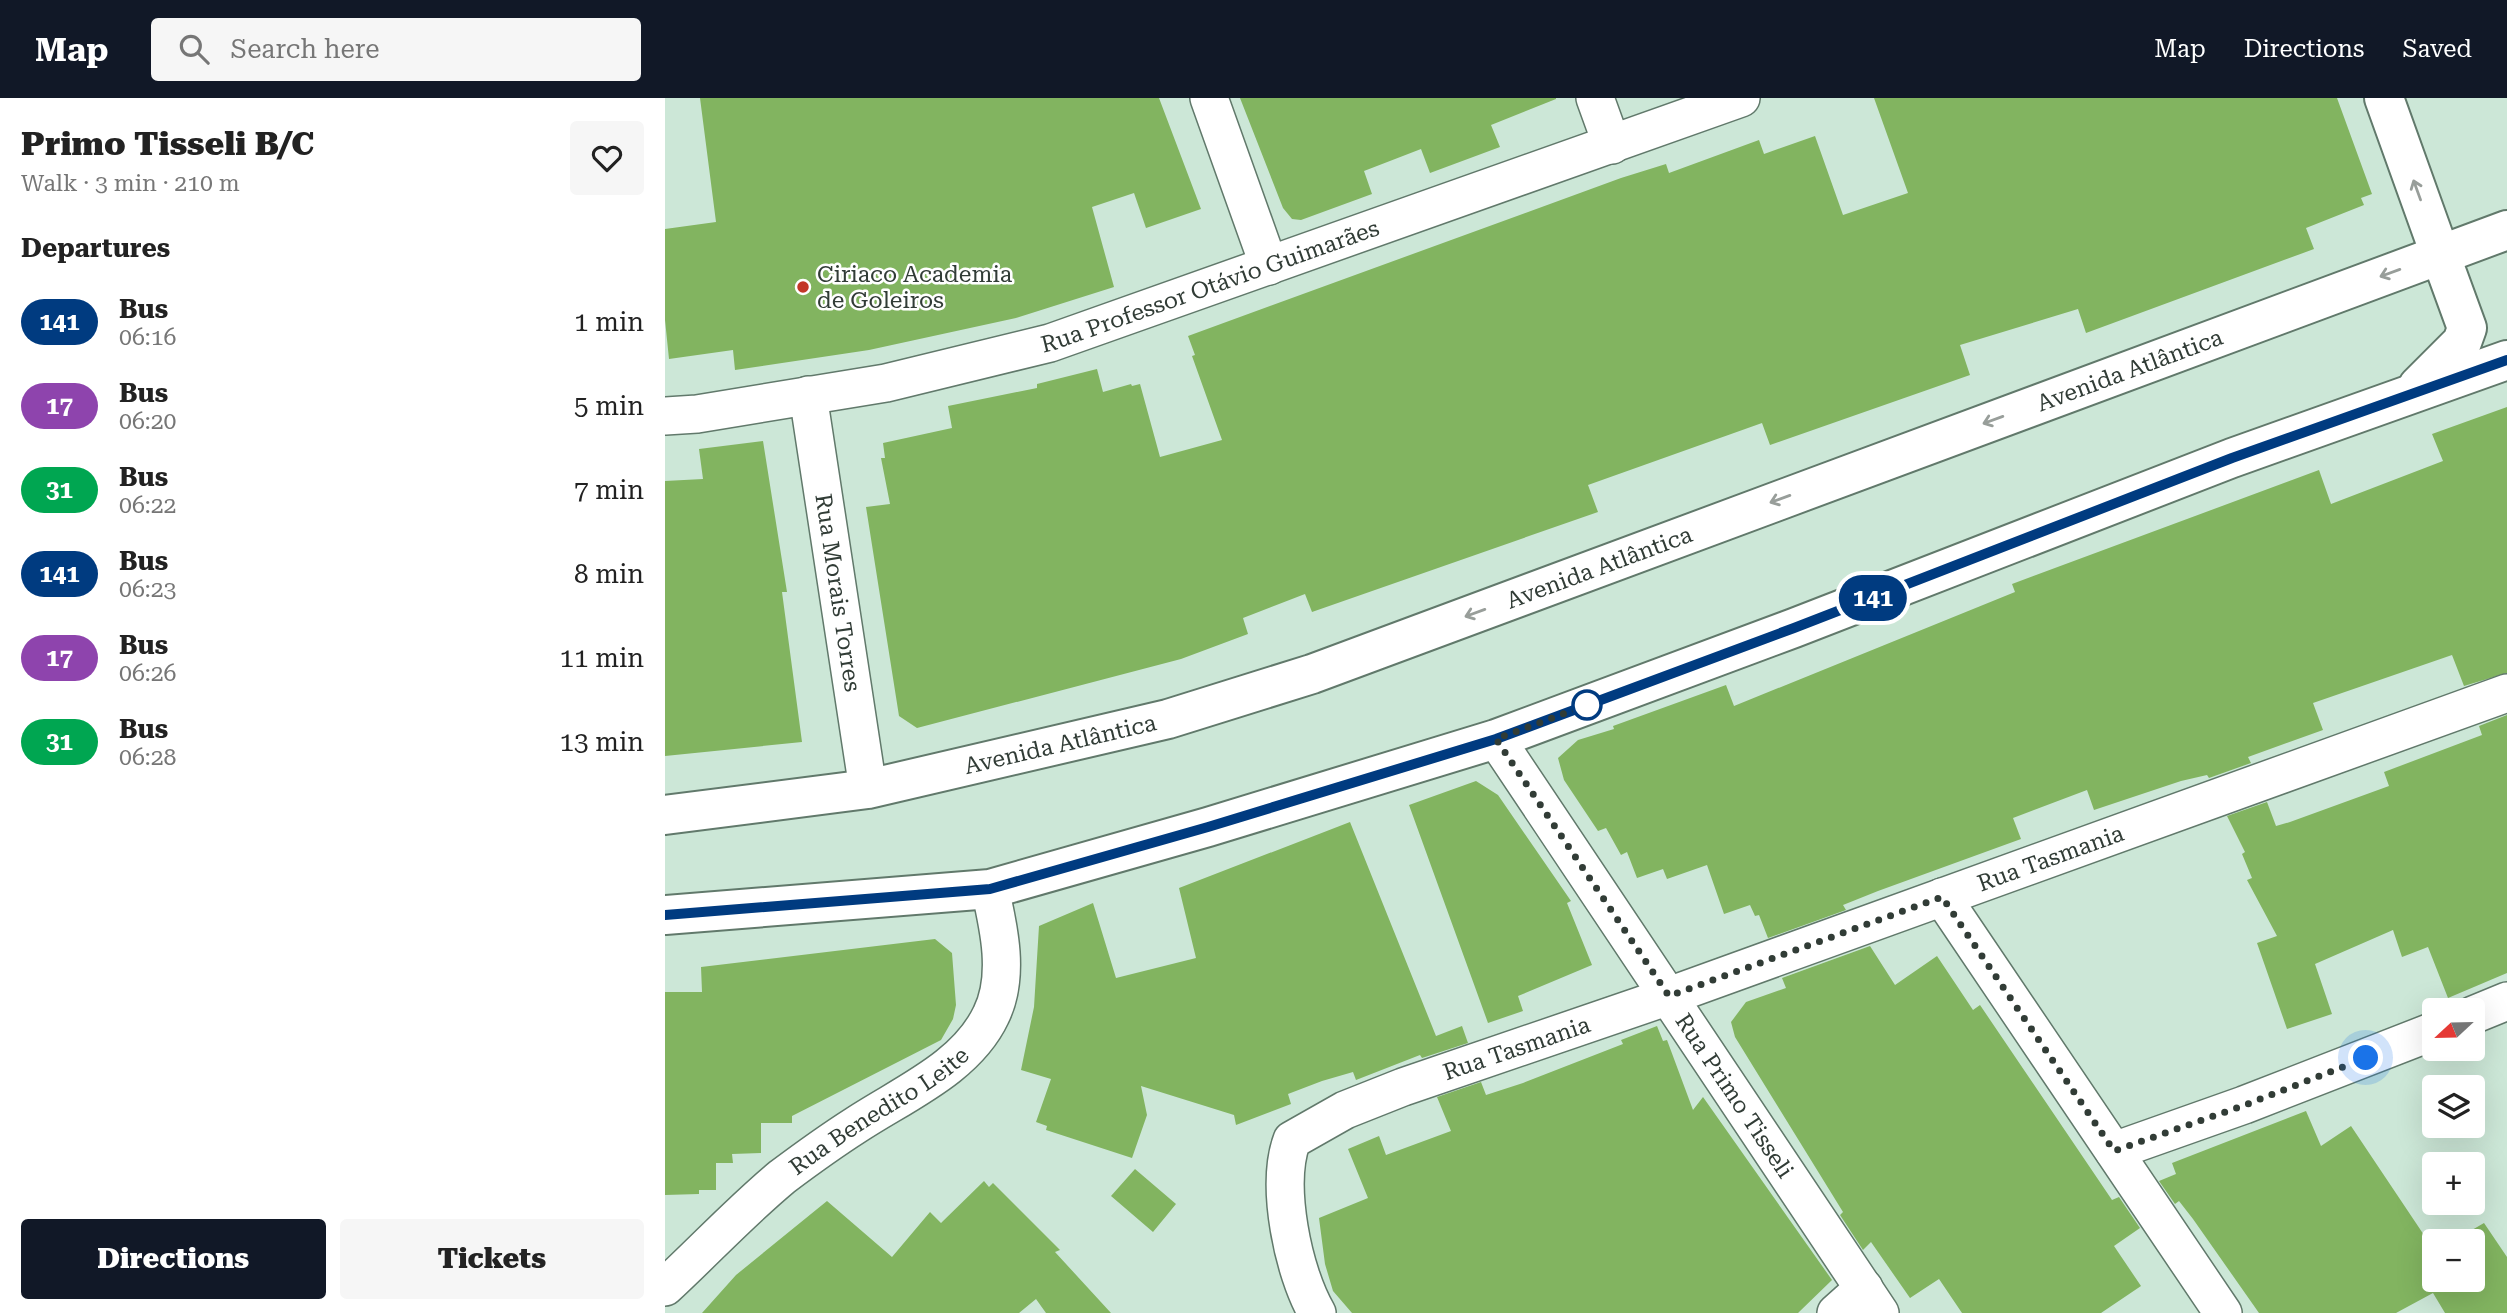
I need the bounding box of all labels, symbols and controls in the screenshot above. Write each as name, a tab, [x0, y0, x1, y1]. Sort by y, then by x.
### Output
search box	[151, 18, 641, 81]
text: Map	[35, 30, 109, 69]
icon: search	[175, 30, 213, 68]
text: Search here	[231, 34, 380, 64]
text: Map	[2154, 35, 2206, 63]
text: Directions	[2244, 35, 2364, 63]
text: Saved	[2402, 35, 2472, 63]
button: heart	[570, 121, 644, 195]
text: Primo Tisseli B/C	[21, 124, 314, 163]
text: Walk · 3 min · 210 m	[21, 170, 240, 197]
one-way arrow	[2410, 179, 2422, 201]
street label: Rua Professor Otávio Guimarães	[1038, 214, 1383, 358]
text: Departures	[21, 233, 170, 263]
place label: Ciriaco Academia de Goleiros	[817, 261, 1013, 314]
one-way arrow	[2380, 267, 2401, 280]
marker: Ciriaco Academia de Goleiros	[795, 279, 811, 295]
text: Bus	[119, 294, 168, 324]
text: 1 min	[574, 307, 644, 337]
text: 141	[39, 308, 80, 336]
street label: Avenida Atlântica	[2033, 323, 2227, 417]
text: 06:16	[119, 324, 176, 351]
text: Bus	[119, 378, 168, 408]
text: 5 min	[574, 391, 644, 421]
text: 17	[46, 392, 73, 420]
text: 06:20	[119, 408, 176, 435]
one-way arrow	[1983, 415, 2005, 427]
text: Bus	[119, 462, 168, 492]
text: 7 min	[574, 475, 644, 505]
text: 31	[46, 476, 73, 504]
text: 06:22	[119, 492, 176, 519]
street label: Rua Morais Torres	[810, 492, 867, 694]
one-way arrow	[1769, 494, 1791, 507]
street label: Avenida Atlântica	[1503, 520, 1696, 614]
text: Bus	[119, 546, 168, 576]
text: 8 min	[574, 559, 644, 589]
text: 141	[39, 560, 80, 588]
line badge: 141	[1833, 575, 1913, 621]
text: 06:23	[119, 576, 176, 603]
text: 141	[1853, 584, 1893, 612]
one-way arrow	[1464, 608, 1486, 621]
text: Bus	[119, 630, 168, 660]
text: 11 min	[560, 643, 644, 673]
text: 17	[46, 644, 73, 672]
text: 06:26	[119, 660, 176, 687]
unlabelled marker	[1572, 690, 1602, 720]
street label: Avenida Atlântica	[962, 709, 1159, 780]
text: Bus	[119, 714, 168, 744]
text: 13 min	[560, 727, 644, 757]
text: 31	[46, 728, 73, 756]
text: 06:28	[119, 744, 176, 771]
street label: Rua Tasmania	[1974, 819, 2128, 897]
north arrow	[2422, 998, 2485, 1060]
map controls	[2422, 998, 2485, 1292]
street label: Rua Primo Tisseli	[1670, 1008, 1799, 1183]
street label: Rua Tasmania	[1439, 1010, 1594, 1086]
your location	[2348, 1040, 2383, 1075]
street label: Rua Benedito Leite	[784, 1041, 974, 1180]
button: layers	[2422, 1075, 2485, 1138]
button: +	[2422, 1152, 2485, 1215]
button: Directions	[21, 1219, 326, 1299]
button: Tickets	[340, 1219, 644, 1299]
button: −	[2422, 1229, 2485, 1292]

